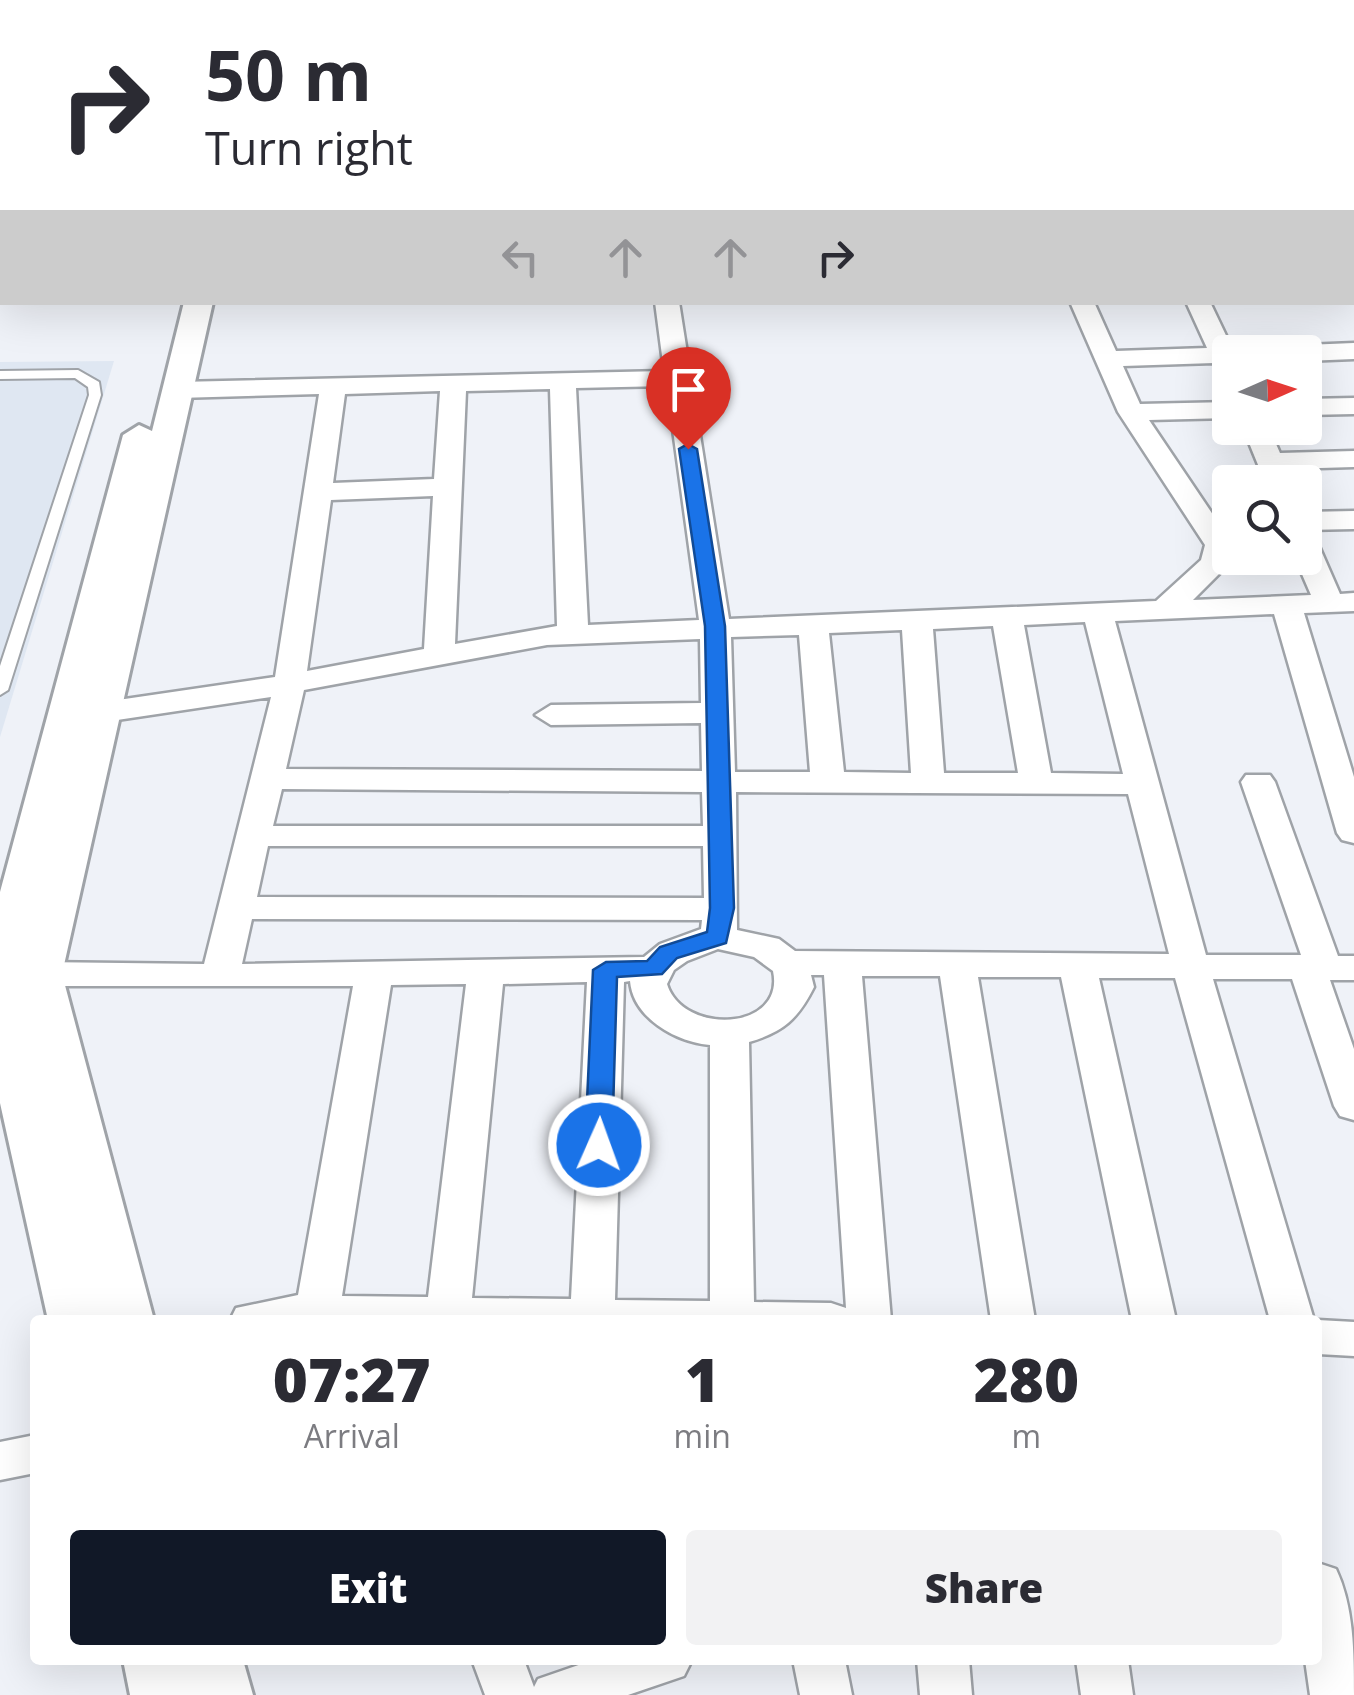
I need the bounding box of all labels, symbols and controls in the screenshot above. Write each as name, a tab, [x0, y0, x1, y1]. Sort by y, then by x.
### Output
text: 50 m	[205, 26, 372, 122]
icon: right	[40, 40, 170, 170]
text: Turn right	[205, 117, 413, 178]
icon: left	[493, 230, 548, 285]
icon: ahead	[598, 230, 653, 285]
icon: ahead	[703, 230, 758, 285]
icon: right	[808, 230, 863, 285]
north arrow	[1212, 335, 1322, 445]
map controls	[1212, 335, 1322, 575]
pin	[646, 347, 731, 450]
icon: arrive	[661, 362, 716, 417]
button: search	[1212, 465, 1322, 575]
position arrow	[547, 1093, 651, 1197]
text: 07:27	[273, 1338, 431, 1420]
text: 1	[685, 1338, 720, 1420]
text: 280	[974, 1338, 1079, 1420]
text: Arrival	[304, 1414, 400, 1457]
text: min	[674, 1414, 731, 1457]
text: m	[1012, 1414, 1041, 1457]
button: Exit	[70, 1530, 666, 1645]
button: Share	[686, 1530, 1282, 1645]

